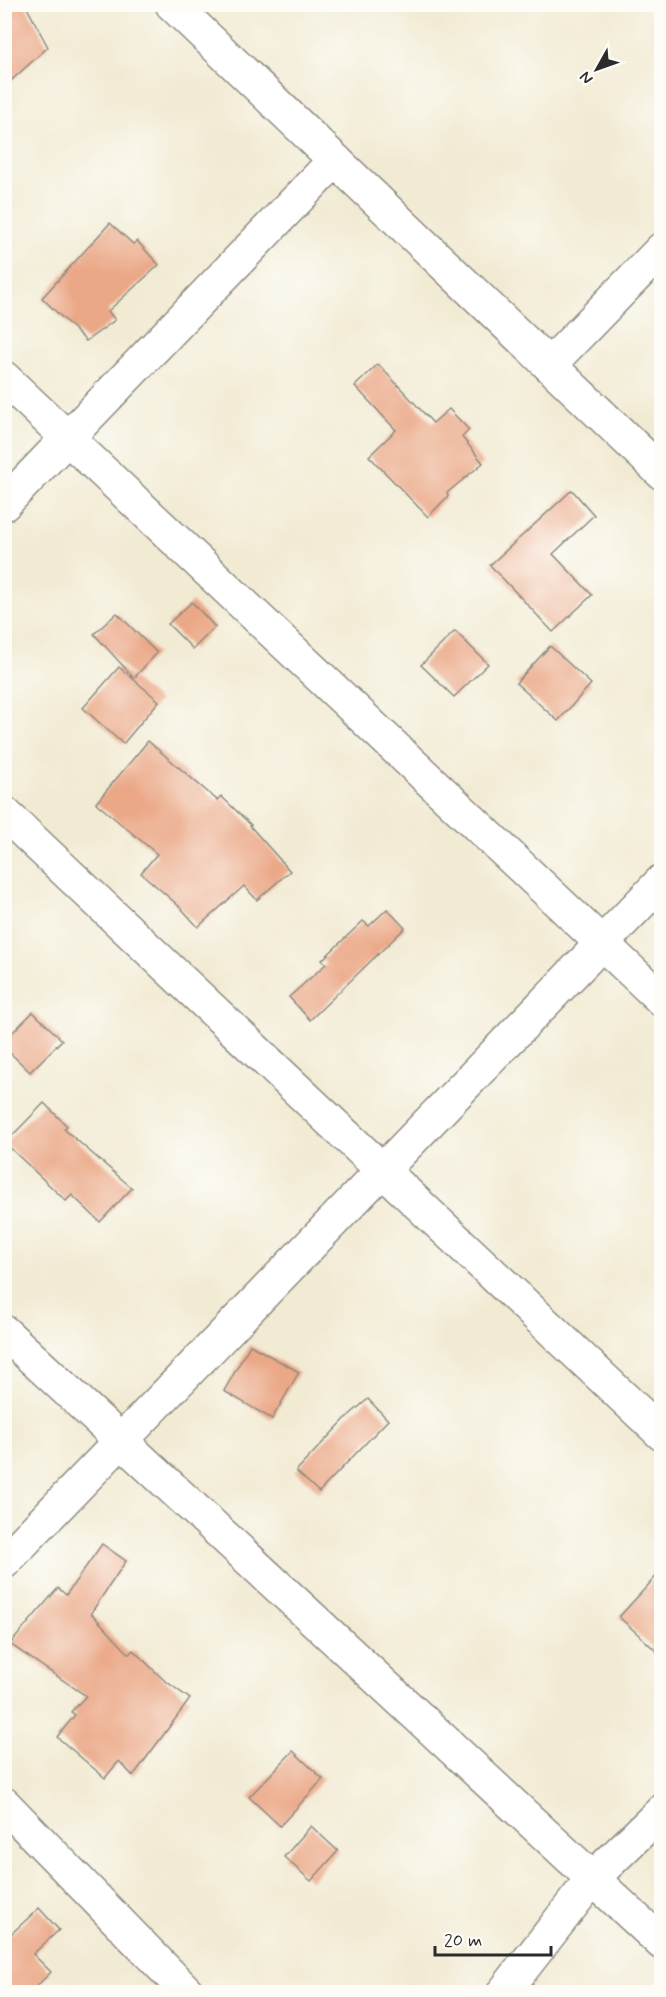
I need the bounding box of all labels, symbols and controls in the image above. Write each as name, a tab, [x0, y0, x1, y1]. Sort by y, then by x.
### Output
north arrow	[567, 39, 627, 99]
text: N	[575, 67, 598, 89]
scale bar	[435, 1919, 550, 1957]
text: 20 m	[444, 1929, 482, 1953]

